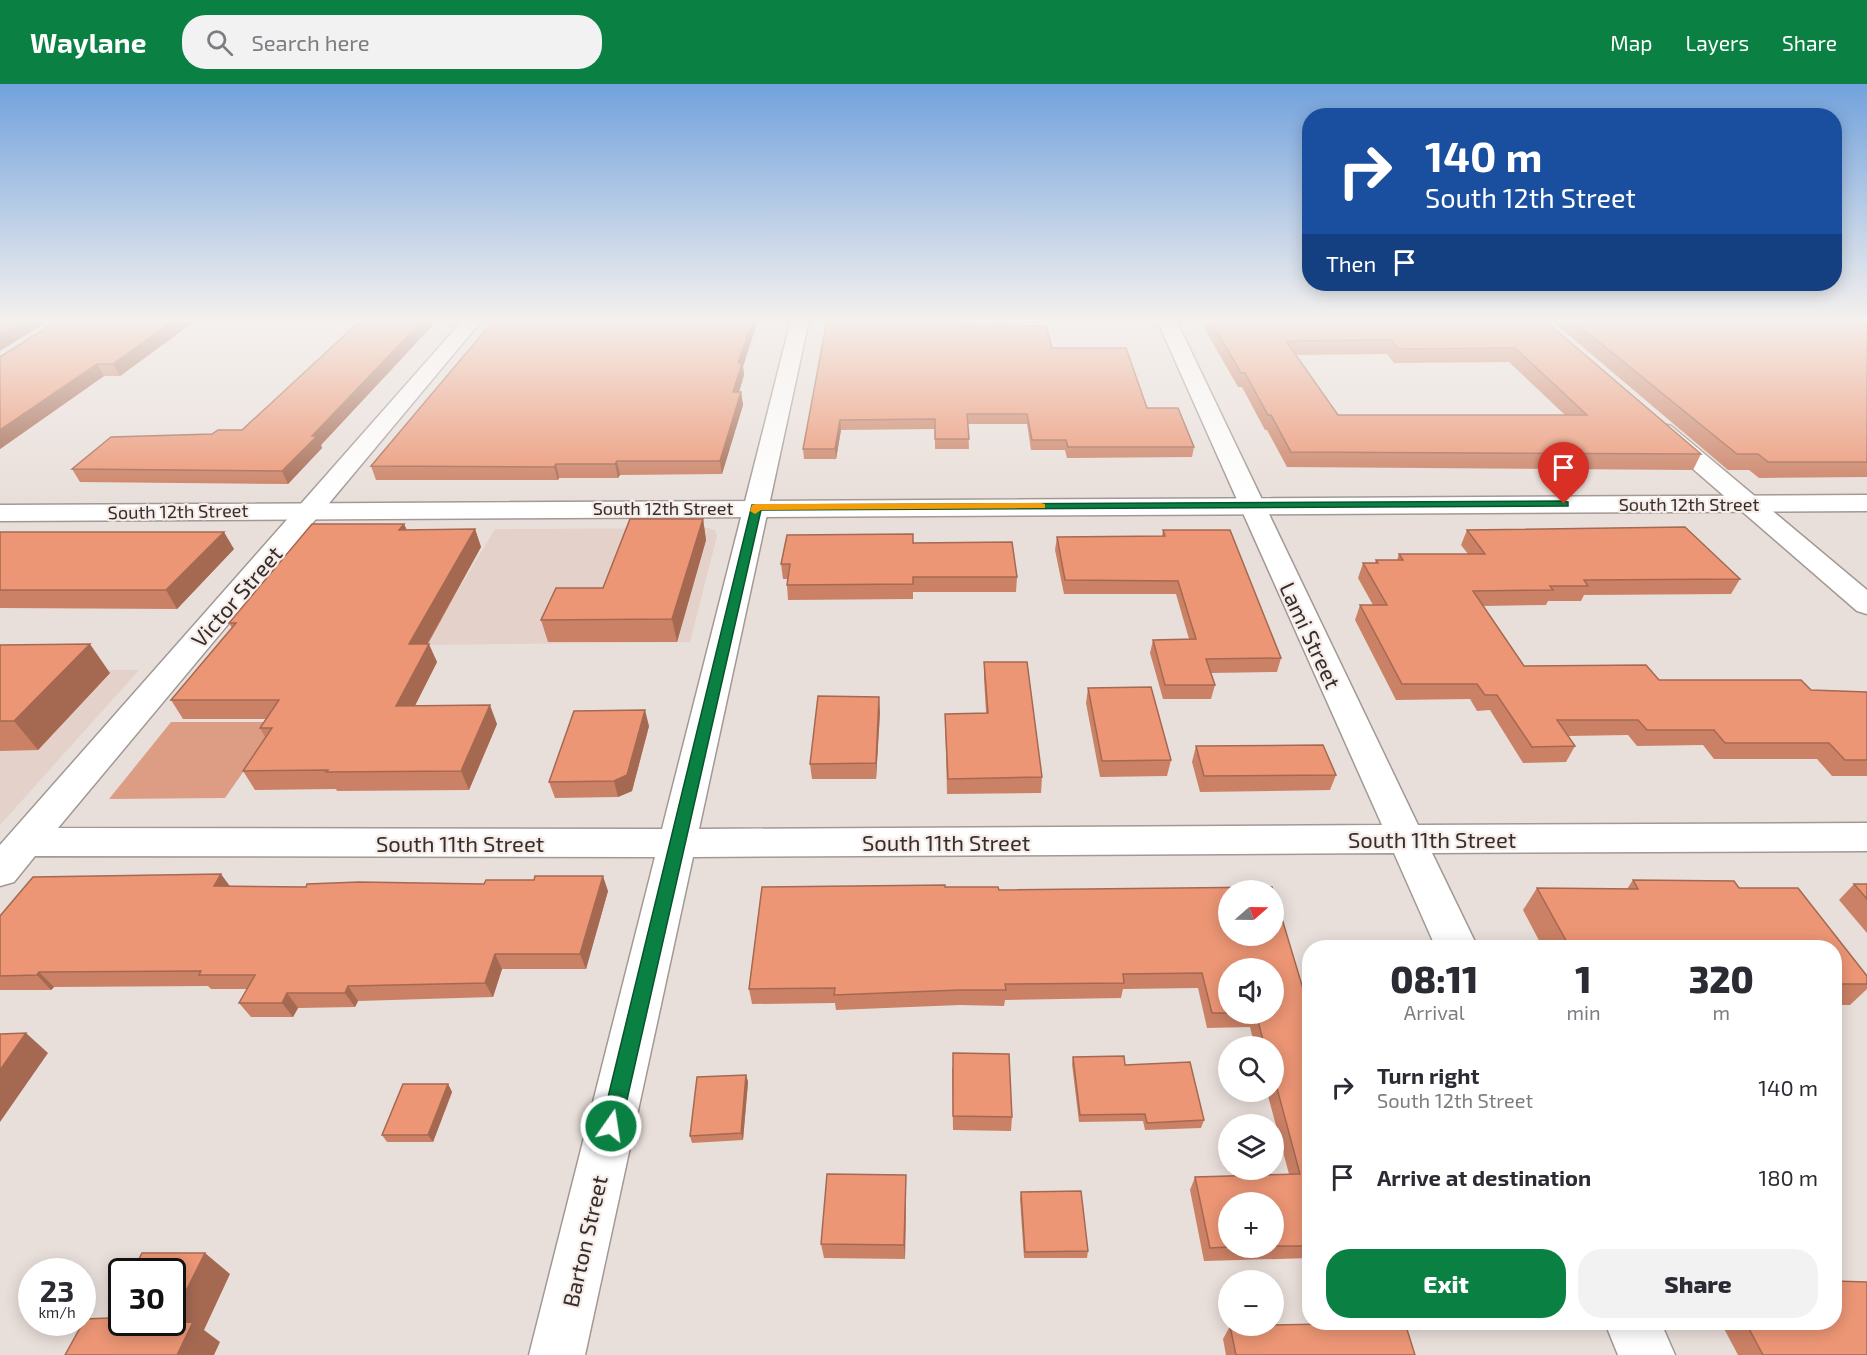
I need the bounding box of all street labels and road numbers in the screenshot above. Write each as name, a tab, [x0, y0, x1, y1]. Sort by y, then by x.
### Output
street label: South 12th Street	[1619, 493, 1759, 515]
street label: South 12th Street	[593, 497, 733, 519]
street label: South 12th Street	[108, 499, 249, 523]
street label: Victor Street	[185, 540, 287, 652]
street label: Lami Street	[1275, 578, 1347, 692]
street label: South 11th Street	[1348, 826, 1516, 852]
street label: South 11th Street	[862, 829, 1030, 855]
street label: South 11th Street	[376, 830, 544, 856]
street label: Barton Street	[556, 1173, 612, 1309]

